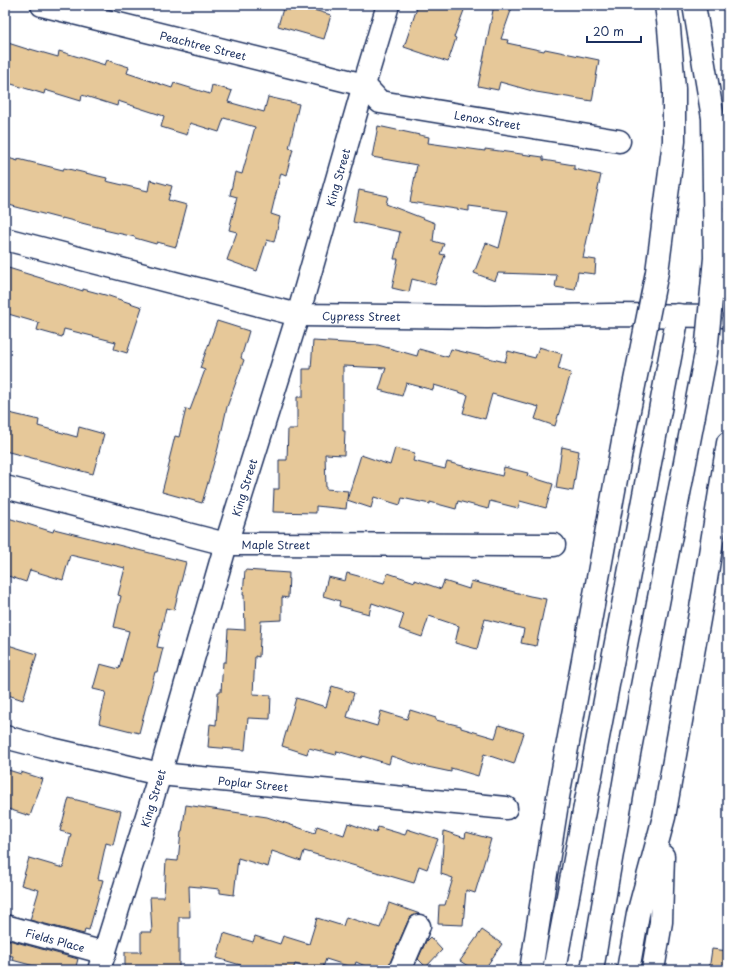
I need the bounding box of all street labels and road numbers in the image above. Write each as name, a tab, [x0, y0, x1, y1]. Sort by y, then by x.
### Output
street label: Peachtree Street	[158, 26, 248, 64]
street label: Lenox Street	[453, 106, 522, 133]
street label: King Street	[321, 146, 354, 208]
street label: Cypress Street	[322, 307, 401, 325]
street label: King Street	[227, 456, 261, 518]
street label: Maple Street	[242, 536, 311, 553]
street label: King Street	[136, 767, 170, 829]
street label: Poplar Street	[217, 771, 290, 795]
street label: Fields Place	[24, 923, 87, 956]

